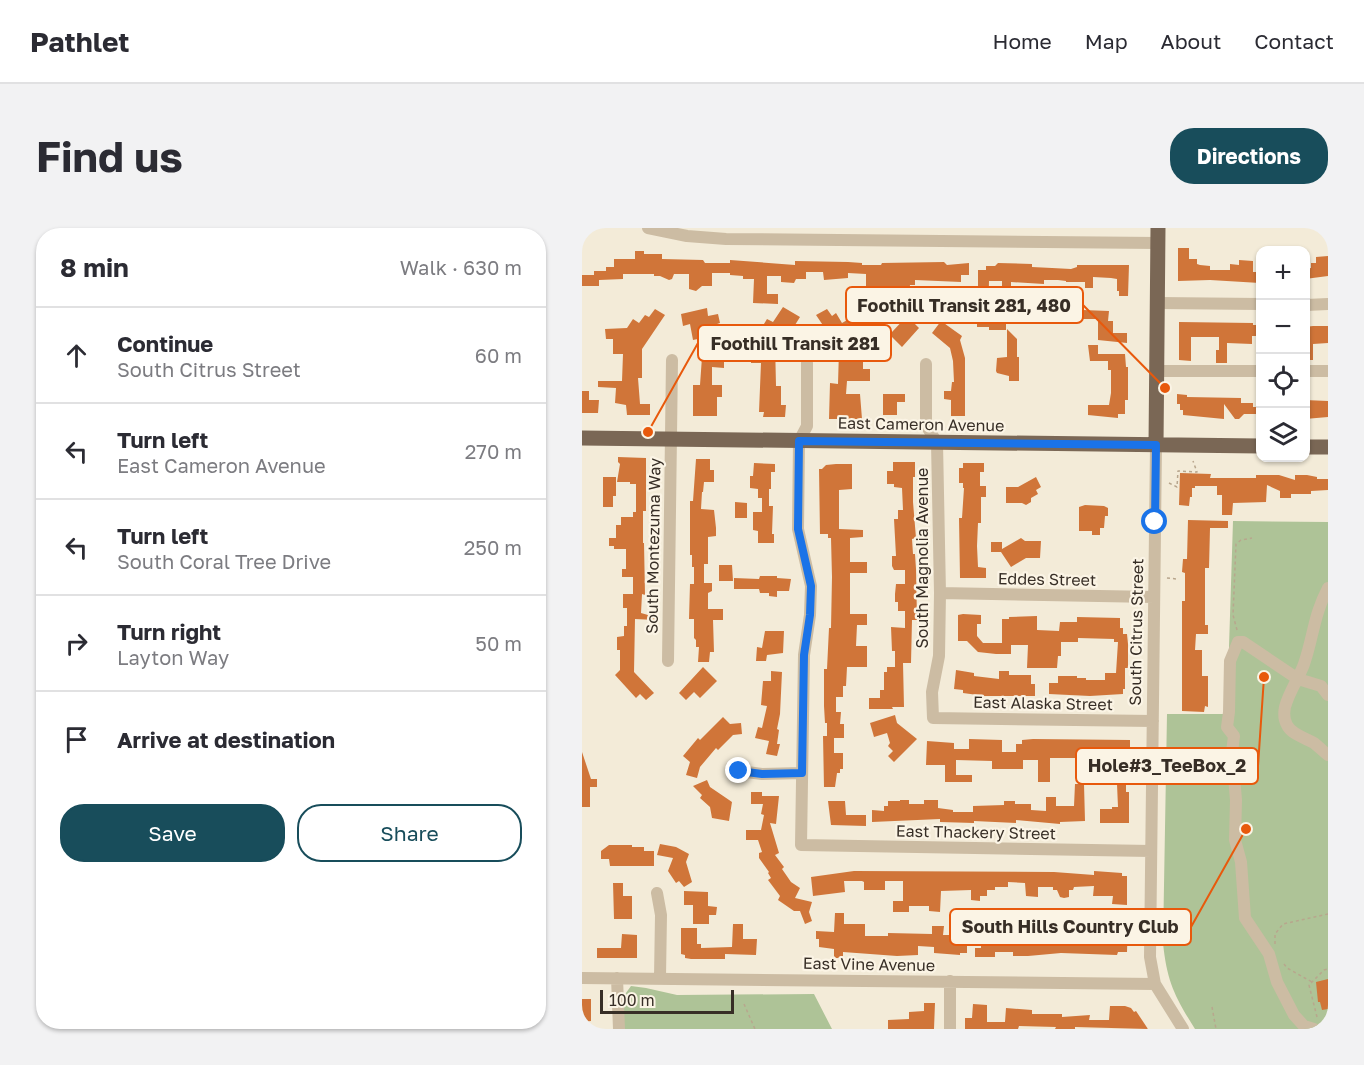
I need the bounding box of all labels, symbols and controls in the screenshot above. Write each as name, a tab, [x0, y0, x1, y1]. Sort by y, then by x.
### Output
text: Pathlet	[30, 25, 130, 58]
text: Home	[992, 28, 1052, 54]
text: Map	[1085, 28, 1128, 54]
text: About	[1161, 28, 1221, 54]
text: Contact	[1254, 28, 1334, 54]
button: Directions	[1170, 128, 1328, 184]
text: Find us	[36, 131, 183, 181]
map controls	[1256, 246, 1310, 462]
button: +	[1256, 246, 1310, 300]
text: 8 min	[60, 252, 129, 283]
text: Walk · 630 m	[400, 255, 522, 279]
callout: Foothill Transit 281, 480	[846, 287, 1083, 323]
text: Foothill Transit 281, 480	[857, 294, 1071, 316]
button: −	[1256, 300, 1310, 354]
callout: Foothill Transit 281	[698, 325, 891, 361]
text: Continue	[117, 330, 213, 357]
text: Foothill Transit 281	[710, 332, 880, 354]
icon: ahead	[60, 339, 93, 372]
text: 60 m	[475, 343, 522, 367]
button: locate	[1256, 354, 1310, 408]
text: South Citrus Street	[117, 357, 301, 381]
button: layers	[1256, 408, 1310, 462]
street label: East Cameron Avenue	[837, 413, 1005, 435]
text: Turn left	[117, 426, 208, 453]
icon: left	[60, 435, 93, 468]
text: 270 m	[465, 439, 522, 463]
text: East Cameron Avenue	[117, 453, 326, 477]
street label: South Montezuma Way	[641, 458, 665, 634]
street label: South Magnolia Avenue	[912, 468, 932, 648]
route start	[1141, 508, 1167, 534]
text: Turn left	[117, 522, 208, 549]
icon: left	[60, 531, 93, 564]
text: 250 m	[464, 535, 522, 559]
text: South Coral Tree Drive	[117, 549, 331, 573]
street label: South Citrus Street	[1125, 558, 1147, 706]
street label: Eddes Street	[998, 568, 1096, 590]
text: Turn right	[117, 618, 221, 645]
icon: right	[60, 627, 93, 660]
text: 50 m	[475, 631, 522, 655]
text: Layton Way	[117, 645, 229, 669]
street label: East Alaska Street	[973, 692, 1113, 714]
icon: arrive	[60, 723, 93, 756]
text: Arrive at destination	[117, 726, 335, 753]
callout: Hole#3_TeeBox_2	[1076, 748, 1258, 784]
text: Hole#3_TeeBox_2	[1088, 754, 1246, 776]
route end	[725, 757, 751, 783]
button: Save	[60, 804, 285, 862]
button: Share	[297, 804, 522, 862]
street label: East Thackery Street	[896, 821, 1056, 843]
callout: South Hills Country Club	[950, 909, 1191, 945]
text: South Hills Country Club	[961, 915, 1179, 937]
street label: East Vine Avenue	[803, 953, 935, 975]
scale bar	[600, 987, 734, 1014]
text: 100 m	[609, 990, 655, 1010]

